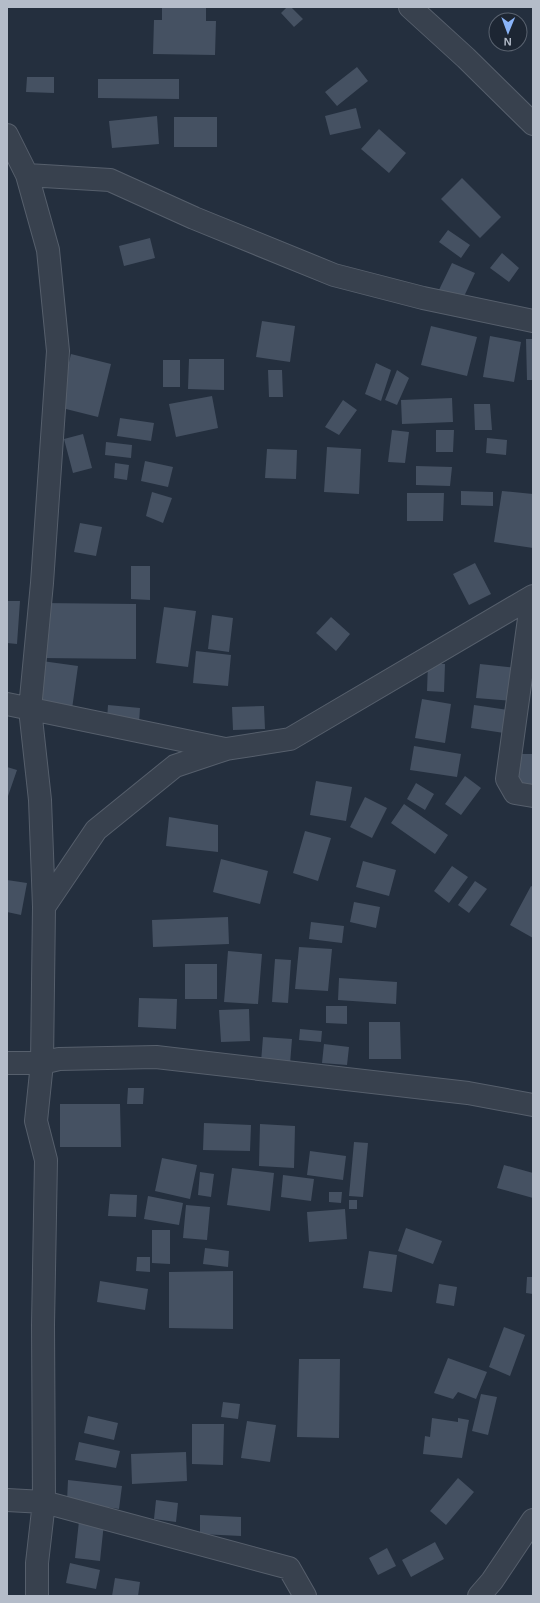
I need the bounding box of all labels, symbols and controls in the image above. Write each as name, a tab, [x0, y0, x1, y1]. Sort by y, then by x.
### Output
north arrow	[488, 12, 528, 52]
text: N	[504, 36, 512, 48]

